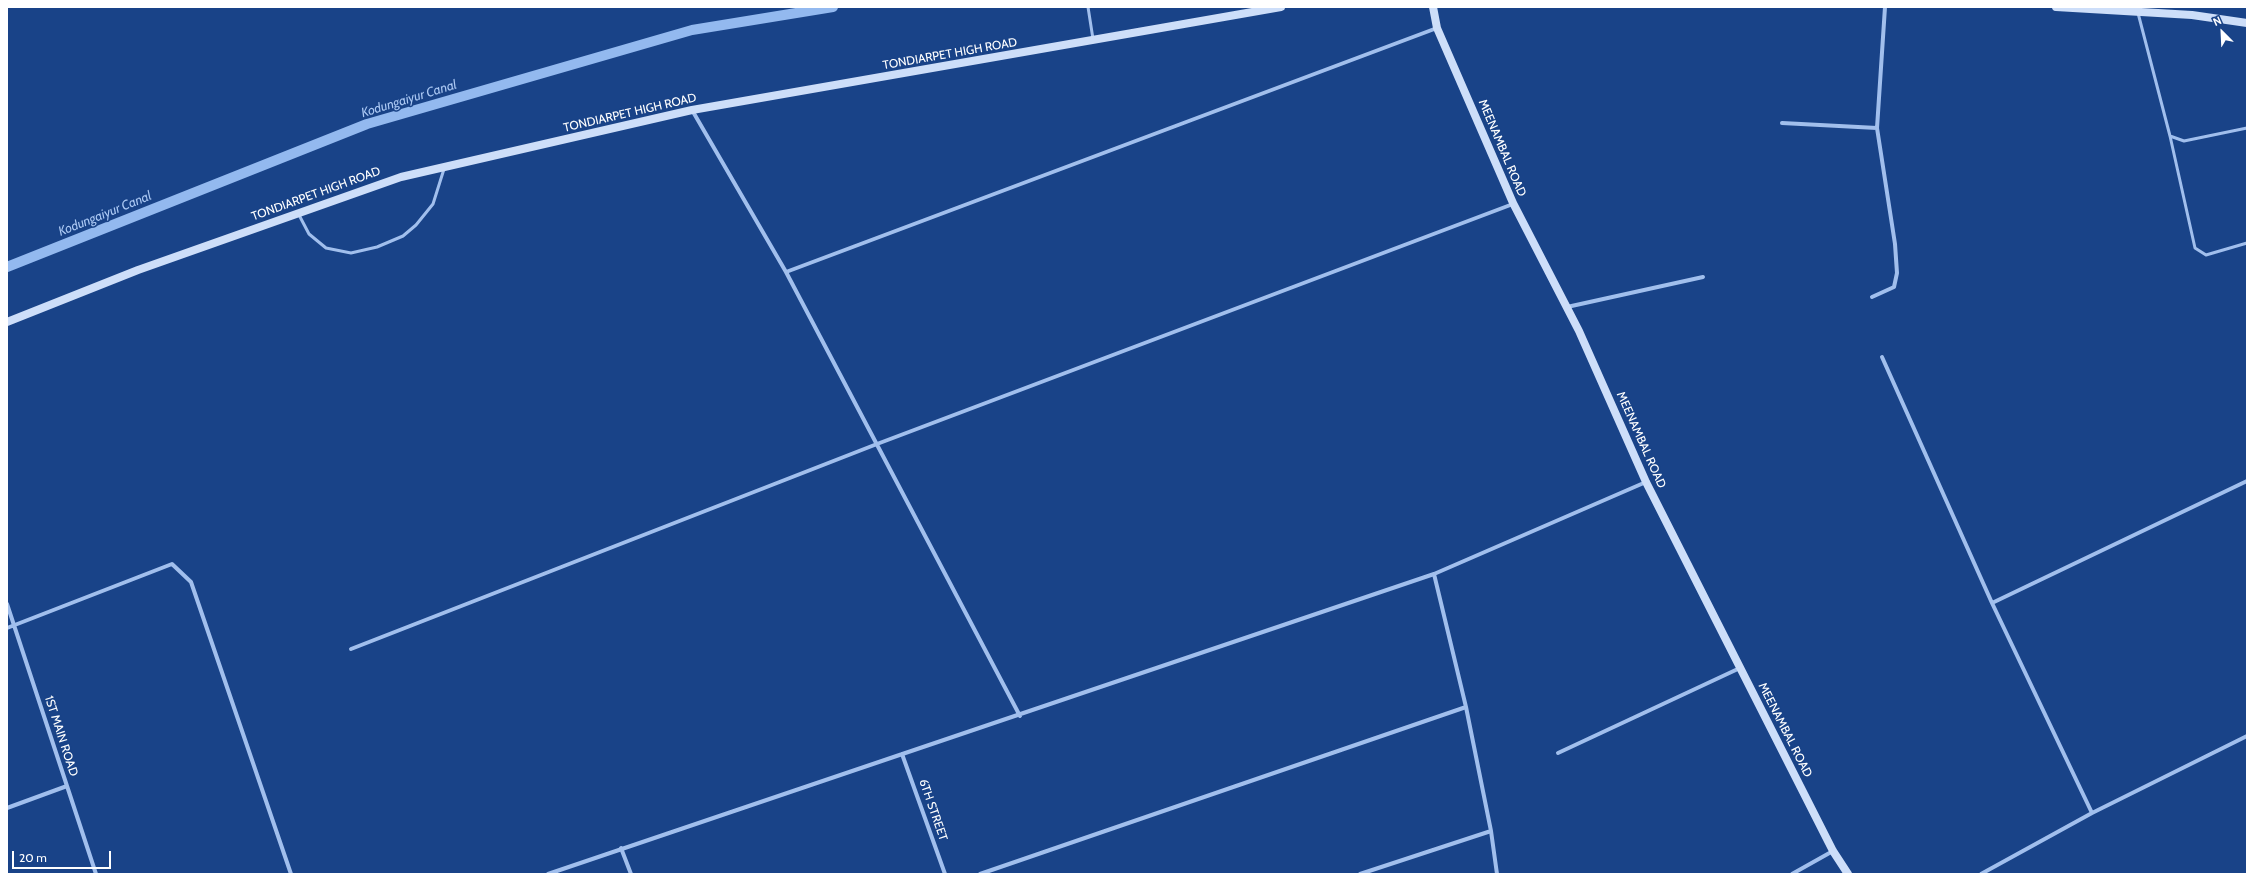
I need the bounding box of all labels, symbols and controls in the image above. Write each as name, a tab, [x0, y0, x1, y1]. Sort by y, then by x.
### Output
north arrow	[2202, 12, 2242, 52]
text: N	[2211, 13, 2224, 29]
street label: TONDIARPET HIGH ROAD	[882, 35, 1018, 73]
water label: Kodungaiyur Canal	[359, 77, 459, 121]
street label: TONDIARPET HIGH ROAD	[562, 91, 698, 135]
street label: MEENAMBAL ROAD	[1475, 97, 1529, 199]
street label: TONDIARPET HIGH ROAD	[250, 164, 382, 224]
water label: Kodungaiyur Canal	[56, 188, 154, 240]
street label: MEENAMBAL ROAD	[1613, 389, 1669, 491]
street label: MEENAMBAL ROAD	[1755, 680, 1815, 780]
street label: 1ST MAIN ROAD	[41, 694, 81, 778]
street label: 6TH STREET	[916, 777, 950, 843]
scale bar	[14, 843, 113, 869]
text: 20 m	[19, 850, 47, 865]

